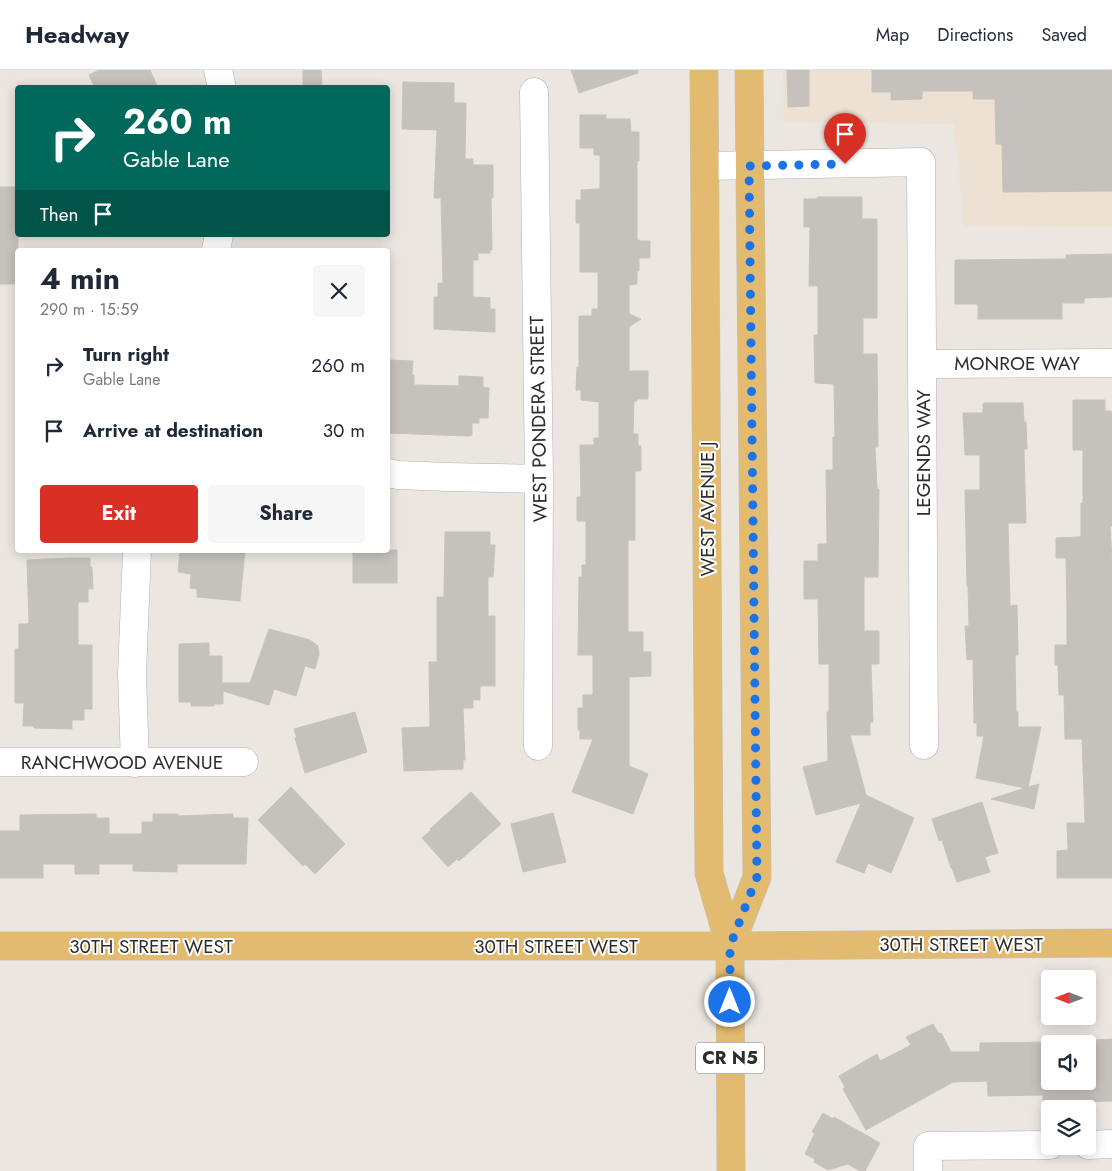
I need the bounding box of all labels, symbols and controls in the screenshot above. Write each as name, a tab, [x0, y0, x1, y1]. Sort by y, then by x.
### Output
text: Headway	[25, 17, 129, 52]
text: Map	[876, 22, 909, 48]
text: Directions	[937, 22, 1013, 48]
text: Saved	[1041, 22, 1087, 48]
text: 260 m	[123, 97, 232, 147]
icon: right	[40, 105, 105, 170]
pin	[824, 113, 866, 164]
icon: arrive	[831, 120, 859, 148]
text: Gable Lane	[123, 143, 230, 175]
icon: arrive	[89, 200, 117, 228]
text: Then	[40, 201, 79, 228]
text: 4 min	[40, 257, 120, 300]
button: close	[313, 265, 365, 317]
text: 290 m · 15:59	[40, 298, 139, 321]
street label: WEST PONDERA STREET	[523, 315, 554, 522]
text: Turn right	[83, 341, 169, 368]
street label: MONROE WAY	[954, 350, 1080, 377]
icon: right	[40, 352, 68, 380]
text: 260 m	[311, 352, 365, 379]
text: Gable Lane	[83, 368, 160, 391]
street label: LEGENDS WAY	[910, 389, 937, 516]
icon: arrive	[40, 417, 68, 445]
text: Arrive at destination	[83, 417, 263, 444]
text: 30 m	[323, 417, 365, 444]
street label: WEST AVENUE J	[694, 441, 721, 577]
button: Exit	[40, 485, 198, 543]
button: Share	[208, 485, 365, 543]
street label: RANCHWOOD AVENUE	[21, 749, 223, 776]
street label: 30TH STREET WEST	[879, 931, 1043, 958]
street label: 30TH STREET WEST	[69, 933, 233, 960]
street label: 30TH STREET WEST	[474, 933, 638, 960]
north arrow	[1041, 970, 1096, 1025]
map controls	[1041, 970, 1096, 1155]
position arrow	[703, 975, 755, 1027]
button: sound	[1041, 1035, 1096, 1090]
road number: CR N5	[696, 1042, 764, 1074]
button: layers	[1041, 1100, 1096, 1155]

